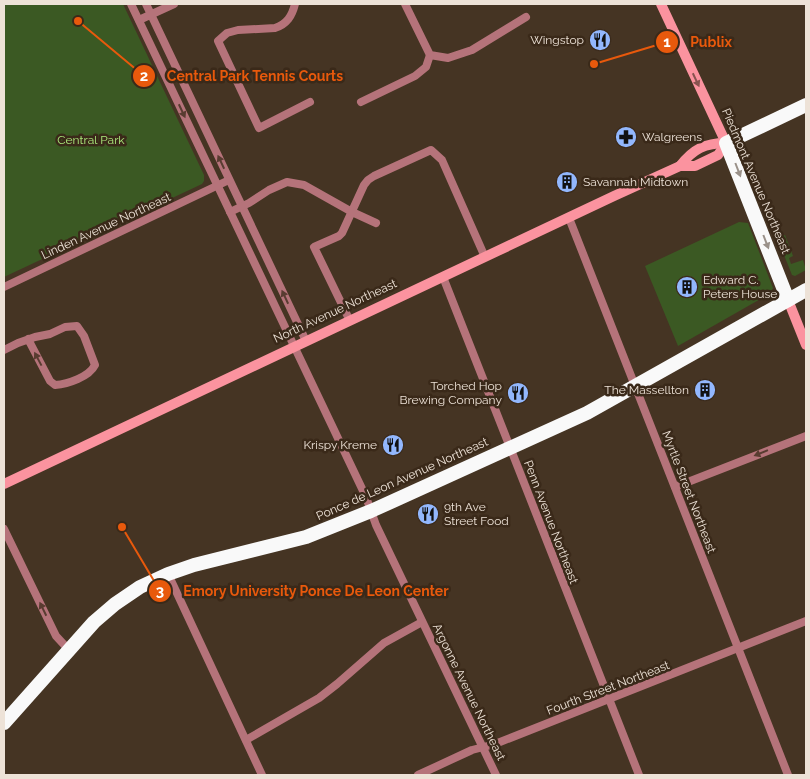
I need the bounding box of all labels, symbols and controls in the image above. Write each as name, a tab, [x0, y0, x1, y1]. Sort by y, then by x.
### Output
restaurant icon: Wingstop	[588, 28, 612, 52]
callout: Publix	[655, 28, 742, 57]
place label: Wingstop	[530, 33, 584, 47]
text: 1	[663, 33, 671, 51]
text: Publix	[690, 34, 732, 50]
callout: Central Park Tennis Courts	[131, 61, 353, 90]
text: 2	[140, 67, 148, 85]
text: Central Park Tennis Courts	[167, 68, 343, 84]
one-way arrow	[692, 73, 700, 87]
one-way arrow	[178, 104, 186, 118]
street label: Piedmont Avenue Northeast	[719, 106, 793, 256]
pharmacy icon: Walgreens	[614, 125, 638, 149]
place label: Walgreens	[642, 130, 702, 144]
park label: Central Park	[57, 133, 125, 147]
one-way arrow	[217, 155, 225, 169]
one-way arrow	[734, 163, 742, 177]
building icon: Savannah Midtown	[555, 170, 579, 194]
place label: Savannah Midtown	[583, 175, 688, 189]
street label: Linden Avenue Northeast	[39, 190, 173, 262]
one-way arrow	[762, 235, 770, 250]
place label: Edward C. Peters House	[703, 273, 777, 301]
building icon: Edward C. Peters House	[675, 275, 699, 299]
street label: North Avenue Northeast	[271, 276, 399, 346]
one-way arrow	[281, 290, 289, 304]
one-way arrow	[34, 351, 42, 366]
building icon: The Massellton	[693, 378, 717, 402]
place label: Torched Hop Brewing Company	[400, 379, 502, 407]
restaurant icon: Torched Hop Brewing Company	[506, 381, 530, 405]
place label: The Massellton	[604, 383, 689, 397]
street label: Myrtle Street Northeast	[659, 429, 719, 555]
restaurant icon: Krispy Kreme	[381, 433, 405, 457]
street label: Ponce de Leon Avenue Northeast	[314, 435, 490, 523]
place label: Krispy Kreme	[303, 438, 377, 452]
one-way arrow	[754, 450, 768, 458]
street label: Penn Avenue Northeast	[521, 458, 581, 586]
place label: 9th Ave Street Food	[444, 500, 509, 528]
restaurant icon: 9th Ave Street Food	[416, 502, 440, 526]
callout: Emory University Ponce De Leon Center	[148, 577, 459, 606]
text: 3	[156, 582, 164, 600]
text: Emory University Ponce De Leon Center	[183, 583, 449, 599]
one-way arrow	[39, 602, 47, 616]
street label: Argonne Avenue Northeast	[430, 621, 508, 763]
street label: Fourth Street Northeast	[545, 658, 671, 718]

